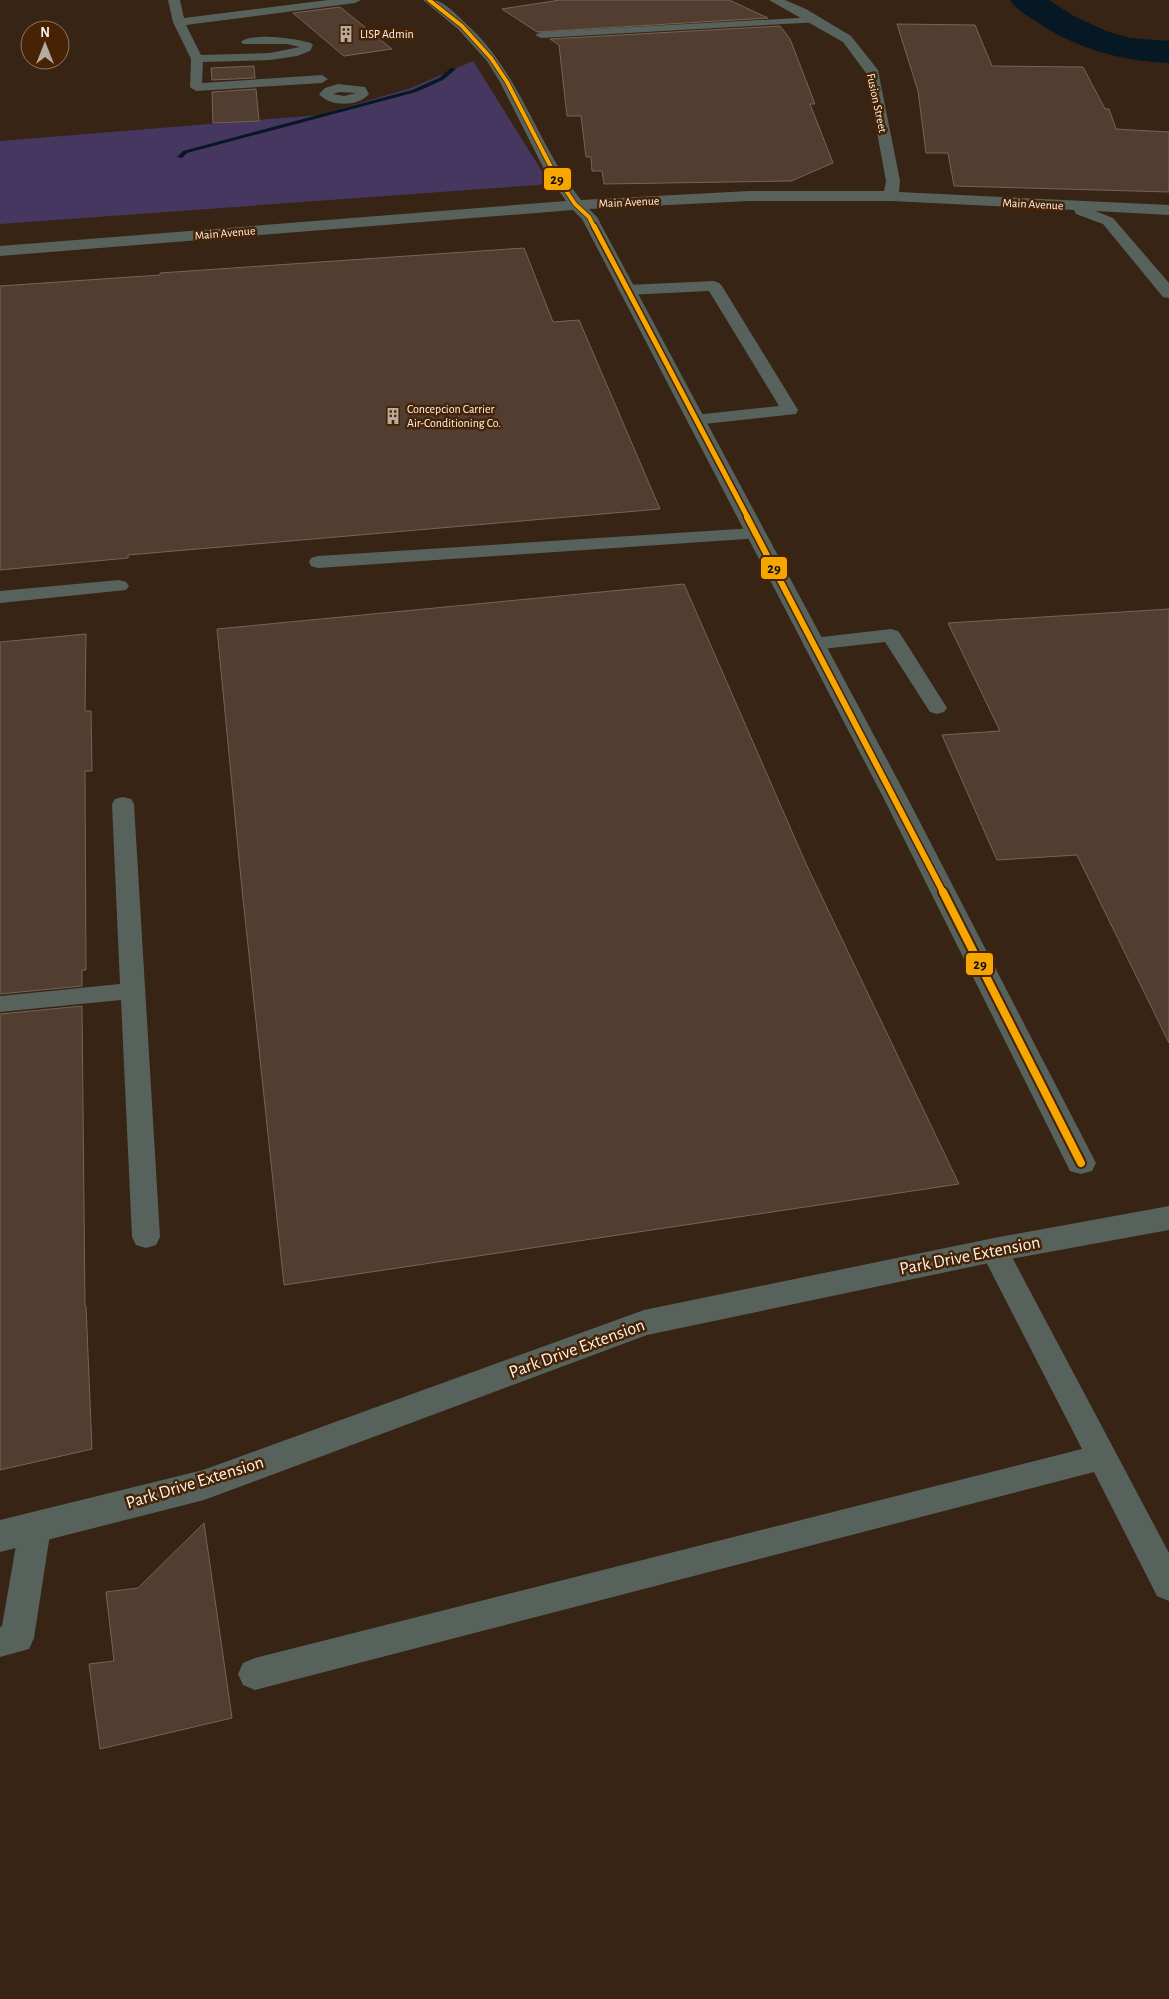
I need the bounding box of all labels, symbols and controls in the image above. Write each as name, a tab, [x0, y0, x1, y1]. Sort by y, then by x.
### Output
north arrow	[20, 20, 70, 70]
building icon: LISP Admin	[336, 24, 356, 44]
text: N	[40, 26, 50, 40]
place label: LISP Admin	[360, 28, 414, 40]
street label: Fusion Street	[865, 72, 889, 134]
line badge: 29	[543, 167, 572, 191]
text: 29	[550, 173, 564, 187]
street label: Main Avenue	[598, 194, 660, 210]
street label: Main Avenue	[1002, 196, 1064, 212]
street label: Main Avenue	[194, 224, 256, 242]
place label: Concepcion Carrier Air-Conditioning Co.	[407, 403, 501, 429]
building icon: Concepcion Carrier Air-Conditioning Co.	[383, 406, 403, 426]
line badge: 29	[760, 556, 788, 580]
text: 29	[767, 562, 781, 576]
line badge: 29	[965, 952, 994, 976]
text: 29	[973, 958, 987, 972]
street label: Park Drive Extension	[898, 1234, 1042, 1278]
street label: Park Drive Extension	[507, 1316, 647, 1382]
street label: Park Drive Extension	[124, 1453, 266, 1513]

